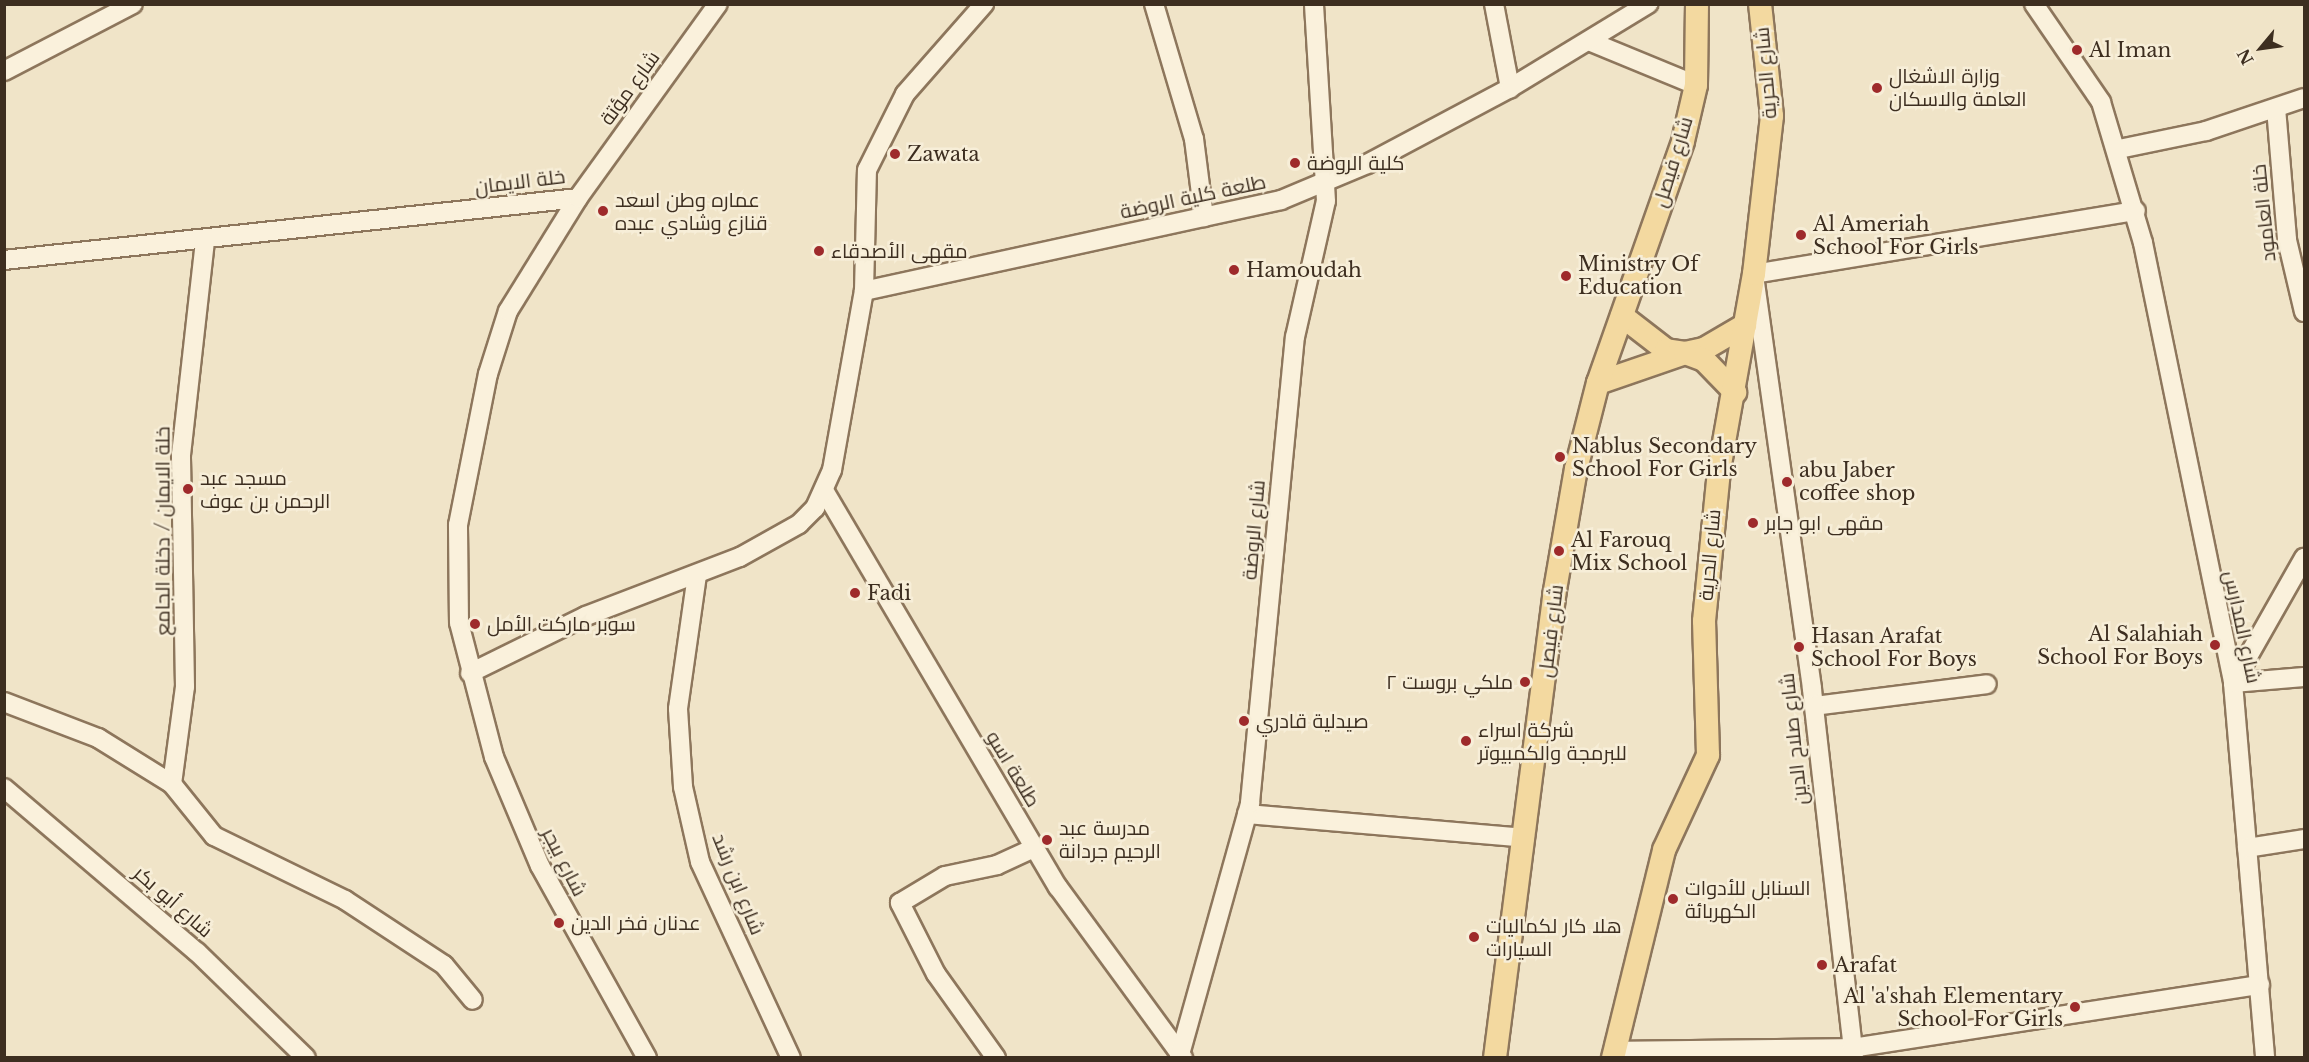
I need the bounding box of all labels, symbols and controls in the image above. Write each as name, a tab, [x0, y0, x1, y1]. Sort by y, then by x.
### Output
north arrow	[2231, 18, 2291, 78]
street label: شارع الحرية	[1750, 26, 1782, 120]
place label: Al Iman	[2089, 38, 2171, 62]
marker: Al Iman	[2070, 43, 2084, 57]
text: N	[2233, 45, 2258, 68]
street label: شارع مؤتة	[595, 46, 665, 130]
place label: وزارة الاشغال العامة والاسكان	[1889, 64, 2027, 111]
marker: وزارة الاشغال العامة والاسكان	[1870, 81, 1884, 95]
street label: شارع فيصل	[1648, 114, 1698, 210]
place label: Zawata	[907, 142, 980, 166]
marker: Zawata	[888, 147, 902, 161]
place label: كلية الروضة	[1307, 151, 1405, 175]
marker: كلية الروضة	[1288, 156, 1302, 170]
street label: خلة العامود	[2247, 163, 2281, 263]
street label: خلة الايمان	[473, 165, 567, 199]
street label: طلعة كلية الروضة	[1118, 170, 1268, 224]
place label: عماره وطن اسعد قنازع وشادي عبده	[615, 188, 768, 235]
marker: عماره وطن اسعد قنازع وشادي عبده	[596, 204, 610, 218]
place label: Al Ameriah School For Girls	[1813, 212, 1979, 259]
marker: Al Ameriah School For Girls	[1794, 228, 1808, 242]
place label: مقهى الأصدقاء	[831, 239, 968, 263]
marker: مقهى الأصدقاء	[812, 244, 826, 258]
place label: Ministry Of Education	[1578, 252, 1699, 299]
place label: Hamoudah	[1246, 258, 1362, 282]
marker: Hamoudah	[1227, 263, 1241, 277]
marker: Ministry Of Education	[1559, 269, 1573, 283]
street label: خلة الايمان / دخلة الجامع	[151, 426, 175, 636]
place label: Nablus Secondary School For Girls	[1572, 434, 1757, 481]
marker: Nablus Secondary School For Girls	[1553, 450, 1567, 464]
place label: abu Jaber coffee shop	[1799, 458, 1915, 505]
place label: مسجد عبد الرحمن بن عوف	[200, 466, 330, 513]
marker: abu Jaber coffee shop	[1780, 475, 1794, 489]
street label: شارع الروضة	[1238, 479, 1270, 581]
marker: مسجد عبد الرحمن بن عوف	[181, 482, 195, 496]
street label: شارع الحرية	[1694, 508, 1726, 602]
place label: مقهى ابو جابر	[1765, 511, 1884, 535]
marker: مقهى ابو جابر	[1746, 516, 1760, 530]
place label: Al Farouq Mix School	[1571, 528, 1688, 575]
marker: Al Farouq Mix School	[1552, 544, 1566, 558]
street label: شارع المدارس	[2218, 569, 2266, 685]
place label: Fadi	[867, 581, 911, 605]
street label: شارع فيصل	[1533, 583, 1569, 679]
marker: Fadi	[848, 586, 862, 600]
place label: سوبر ماركت الأمل	[487, 612, 636, 636]
marker: سوبر ماركت الأمل	[468, 617, 482, 631]
place label: Al Salahiah School For Boys	[2037, 622, 2203, 669]
place label: Hasan Arafat School For Boys	[1811, 624, 1977, 671]
marker: Al Salahiah School For Boys	[2208, 638, 2222, 652]
marker: Hasan Arafat School For Boys	[1792, 640, 1806, 654]
place label: ملكي بروست ٢	[1386, 670, 1513, 694]
street label: شارع صلاح الدين	[1775, 672, 1813, 806]
marker: ملكي بروست ٢	[1518, 675, 1532, 689]
place label: صيدلية قادري	[1256, 709, 1369, 733]
marker: صيدلية قادري	[1237, 714, 1251, 728]
place label: شركة اسراء للبرمجة والكمبيوتر	[1478, 718, 1627, 765]
street label: طلعة اسو	[981, 727, 1045, 811]
marker: شركة اسراء للبرمجة والكمبيوتر	[1459, 734, 1473, 748]
place label: مدرسة عبد الرحيم جردانة	[1059, 816, 1161, 863]
street label: شارع بيجر	[537, 824, 591, 900]
street label: شارع ابن رشد	[707, 830, 769, 938]
marker: مدرسة عبد الرحيم جردانة	[1040, 833, 1054, 847]
street label: شارع أبو بكر	[129, 861, 217, 943]
place label: السنابل للأدوات الكهربائة	[1685, 876, 1811, 923]
marker: السنابل للأدوات الكهربائة	[1666, 892, 1680, 906]
place label: عدنان فخر الدين	[571, 911, 701, 935]
place label: هلا كار لكماليات السيارات	[1486, 914, 1622, 961]
marker: عدنان فخر الدين	[552, 916, 566, 930]
marker: هلا كار لكماليات السيارات	[1467, 930, 1481, 944]
place label: Arafat	[1834, 953, 1897, 977]
marker: Arafat	[1815, 958, 1829, 972]
place label: Al 'a'shah Elementary School For Girls	[1843, 984, 2063, 1031]
marker: Al 'a'shah Elementary School For Girls	[2068, 1000, 2082, 1014]

